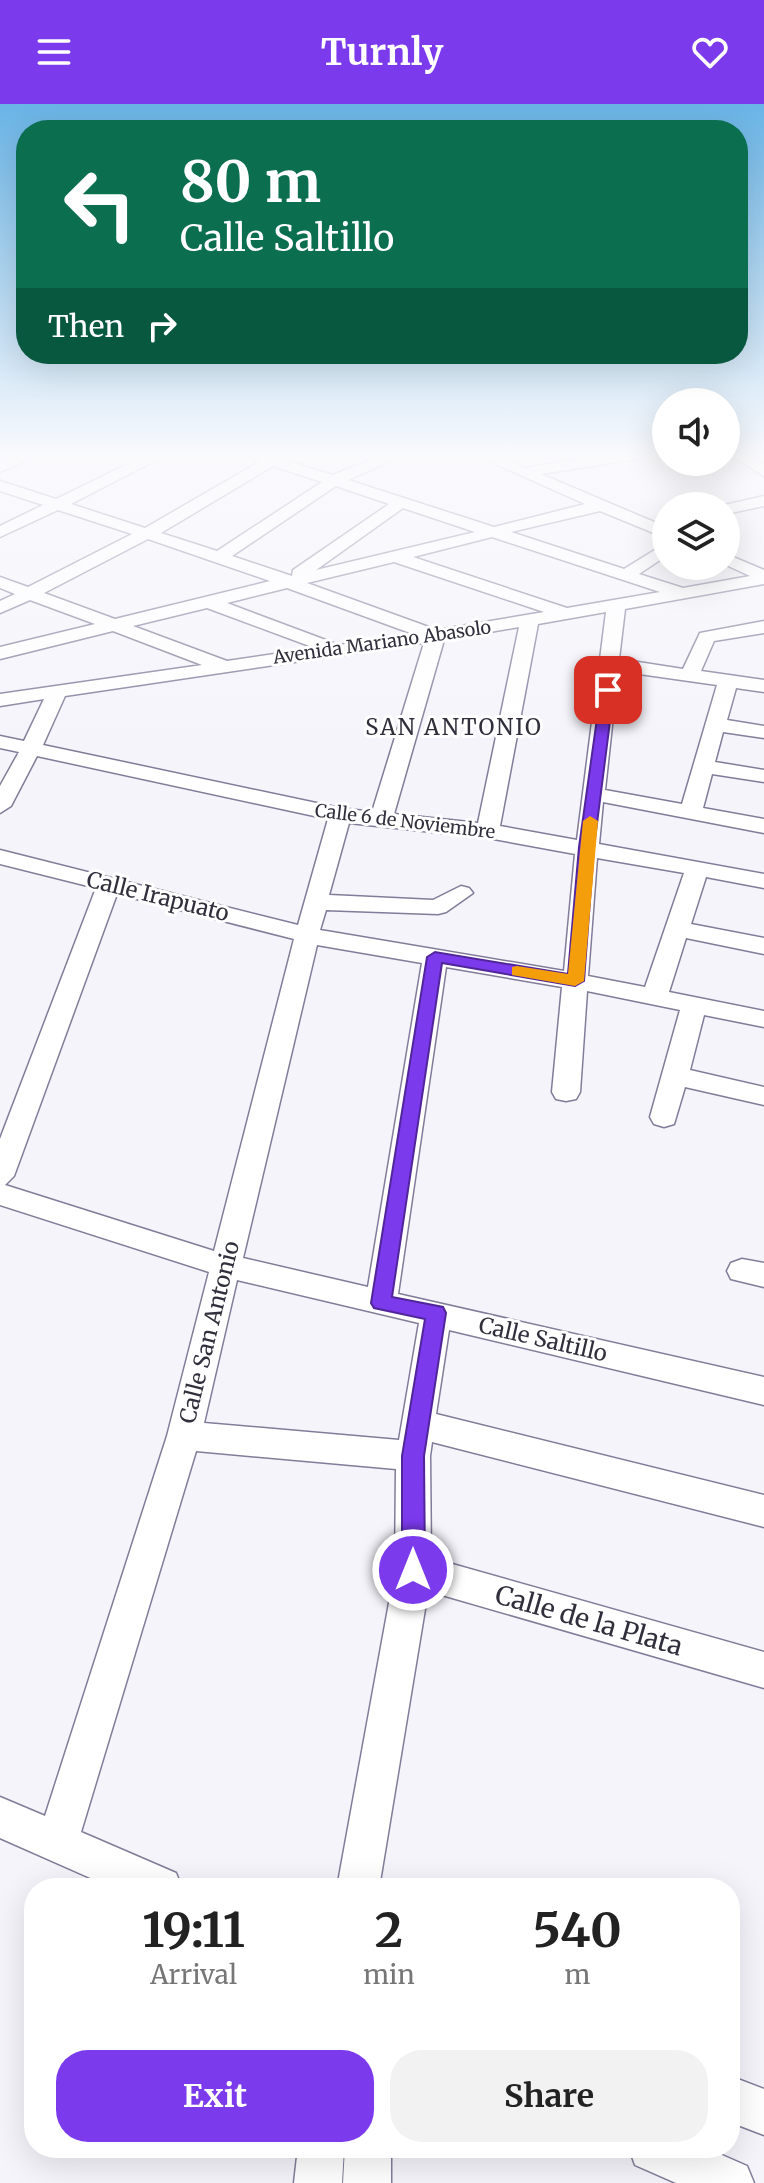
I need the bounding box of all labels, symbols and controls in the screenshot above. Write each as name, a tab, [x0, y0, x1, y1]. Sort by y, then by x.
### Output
icon: menu	[32, 30, 76, 74]
text: Turnly	[321, 30, 443, 75]
icon: heart	[688, 30, 732, 74]
text: 80 m	[180, 147, 321, 217]
icon: left	[48, 152, 152, 256]
text: Calle Saltillo	[180, 216, 394, 261]
icon: right	[140, 304, 184, 348]
text: Then	[48, 307, 124, 345]
map controls	[652, 388, 740, 580]
button: sound	[652, 388, 740, 476]
button: layers	[652, 492, 740, 580]
street label: Avenida Mariano Abasolo	[271, 615, 492, 669]
pin	[574, 656, 642, 724]
icon: arrive	[586, 668, 630, 712]
district label: SAN ANTONIO	[365, 713, 543, 741]
street label: Calle 6 de Noviembre	[314, 799, 496, 843]
street label: Calle Irapuato	[84, 865, 232, 927]
street label: Calle San Antonio	[173, 1238, 245, 1426]
street label: Calle Saltillo	[476, 1311, 610, 1367]
position arrow	[371, 1528, 455, 1612]
street label: Calle de la Plata	[492, 1577, 687, 1663]
text: 19:11	[142, 1900, 245, 1960]
text: 2	[375, 1900, 403, 1960]
text: 540	[533, 1900, 622, 1960]
text: Arrival	[150, 1958, 237, 1991]
text: min	[363, 1958, 415, 1991]
text: m	[564, 1958, 590, 1991]
button: Exit	[56, 2050, 374, 2142]
button: Share	[390, 2050, 708, 2142]

